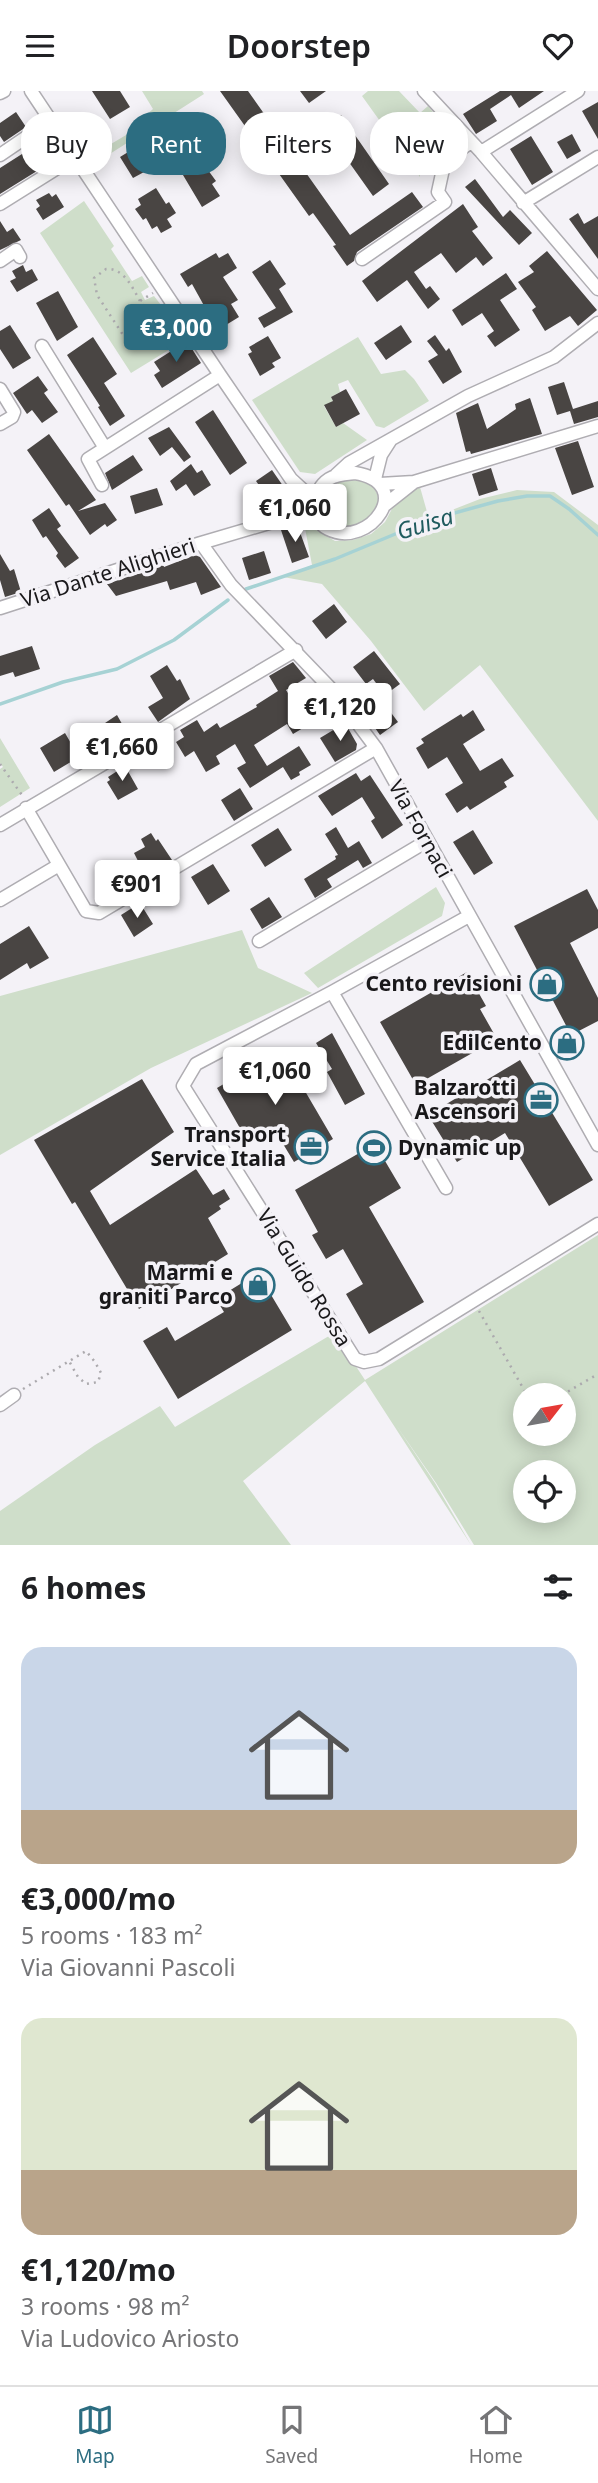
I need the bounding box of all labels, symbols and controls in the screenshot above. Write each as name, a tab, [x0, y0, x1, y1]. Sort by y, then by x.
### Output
text: Doorstep	[227, 24, 371, 67]
icon: menu	[21, 27, 59, 65]
icon: heart	[539, 27, 577, 65]
chip: Buy	[21, 112, 112, 175]
chip: Rent	[126, 112, 226, 175]
chip: Filters	[240, 112, 356, 175]
chip: New	[370, 112, 468, 175]
pin: €3,000	[119, 305, 233, 364]
text: €3,000	[140, 311, 212, 343]
pin: €1,060	[238, 484, 352, 544]
text: €1,060	[259, 491, 331, 523]
water label: Guisa	[392, 499, 457, 547]
street label: Via Dante Alighieri	[17, 531, 198, 613]
pin: €1,120	[283, 683, 397, 743]
text: €1,120	[304, 690, 376, 722]
pin: €1,660	[65, 723, 179, 783]
text: €1,660	[86, 730, 158, 762]
street label: Via Fornaci	[382, 775, 459, 882]
pin: €901	[96, 861, 178, 920]
text: €901	[111, 867, 163, 899]
shop icon: Cento revisioni	[528, 965, 566, 1003]
place label: Cento revisioni	[365, 969, 522, 997]
shop icon: EdilCento	[548, 1024, 586, 1062]
place label: EdilCento	[443, 1028, 542, 1056]
pin: €1,060	[218, 1047, 332, 1107]
text: €1,060	[239, 1054, 311, 1086]
place label: Balzarotti Ascensori	[414, 1073, 516, 1125]
office icon: Balzarotti Ascensori	[522, 1081, 560, 1119]
place label: Transport Service Italia	[150, 1120, 286, 1172]
office icon: Transport Service Italia	[292, 1128, 330, 1166]
sports icon: Dynamic up	[355, 1129, 393, 1167]
place label: Dynamic up	[398, 1133, 522, 1161]
street label: Via Guido Rossa	[251, 1203, 359, 1352]
place label: Marmi e graniti Parco	[99, 1258, 233, 1310]
shop icon: Marmi e graniti Parco	[239, 1266, 277, 1304]
north arrow	[513, 1383, 576, 1445]
map controls	[513, 1383, 576, 1523]
button: locate	[513, 1460, 576, 1523]
text: 6 homes	[21, 1567, 146, 1608]
icon: filters	[539, 1568, 577, 1606]
icon: home	[236, 1692, 362, 1818]
text: €3,000/mo	[21, 1878, 176, 1919]
text: 5 rooms · 183 m²	[21, 1919, 203, 1951]
text: Via Giovanni Pascoli	[21, 1951, 235, 1983]
icon: home	[236, 2063, 362, 2189]
text: €1,120/mo	[21, 2249, 176, 2290]
text: 3 rooms · 98 m²	[21, 2290, 190, 2322]
text: Via Ludovico Ariosto	[21, 2322, 239, 2354]
tab: Map	[75, 2401, 115, 2469]
tab: Saved	[265, 2401, 318, 2469]
tab: Home	[469, 2401, 523, 2469]

